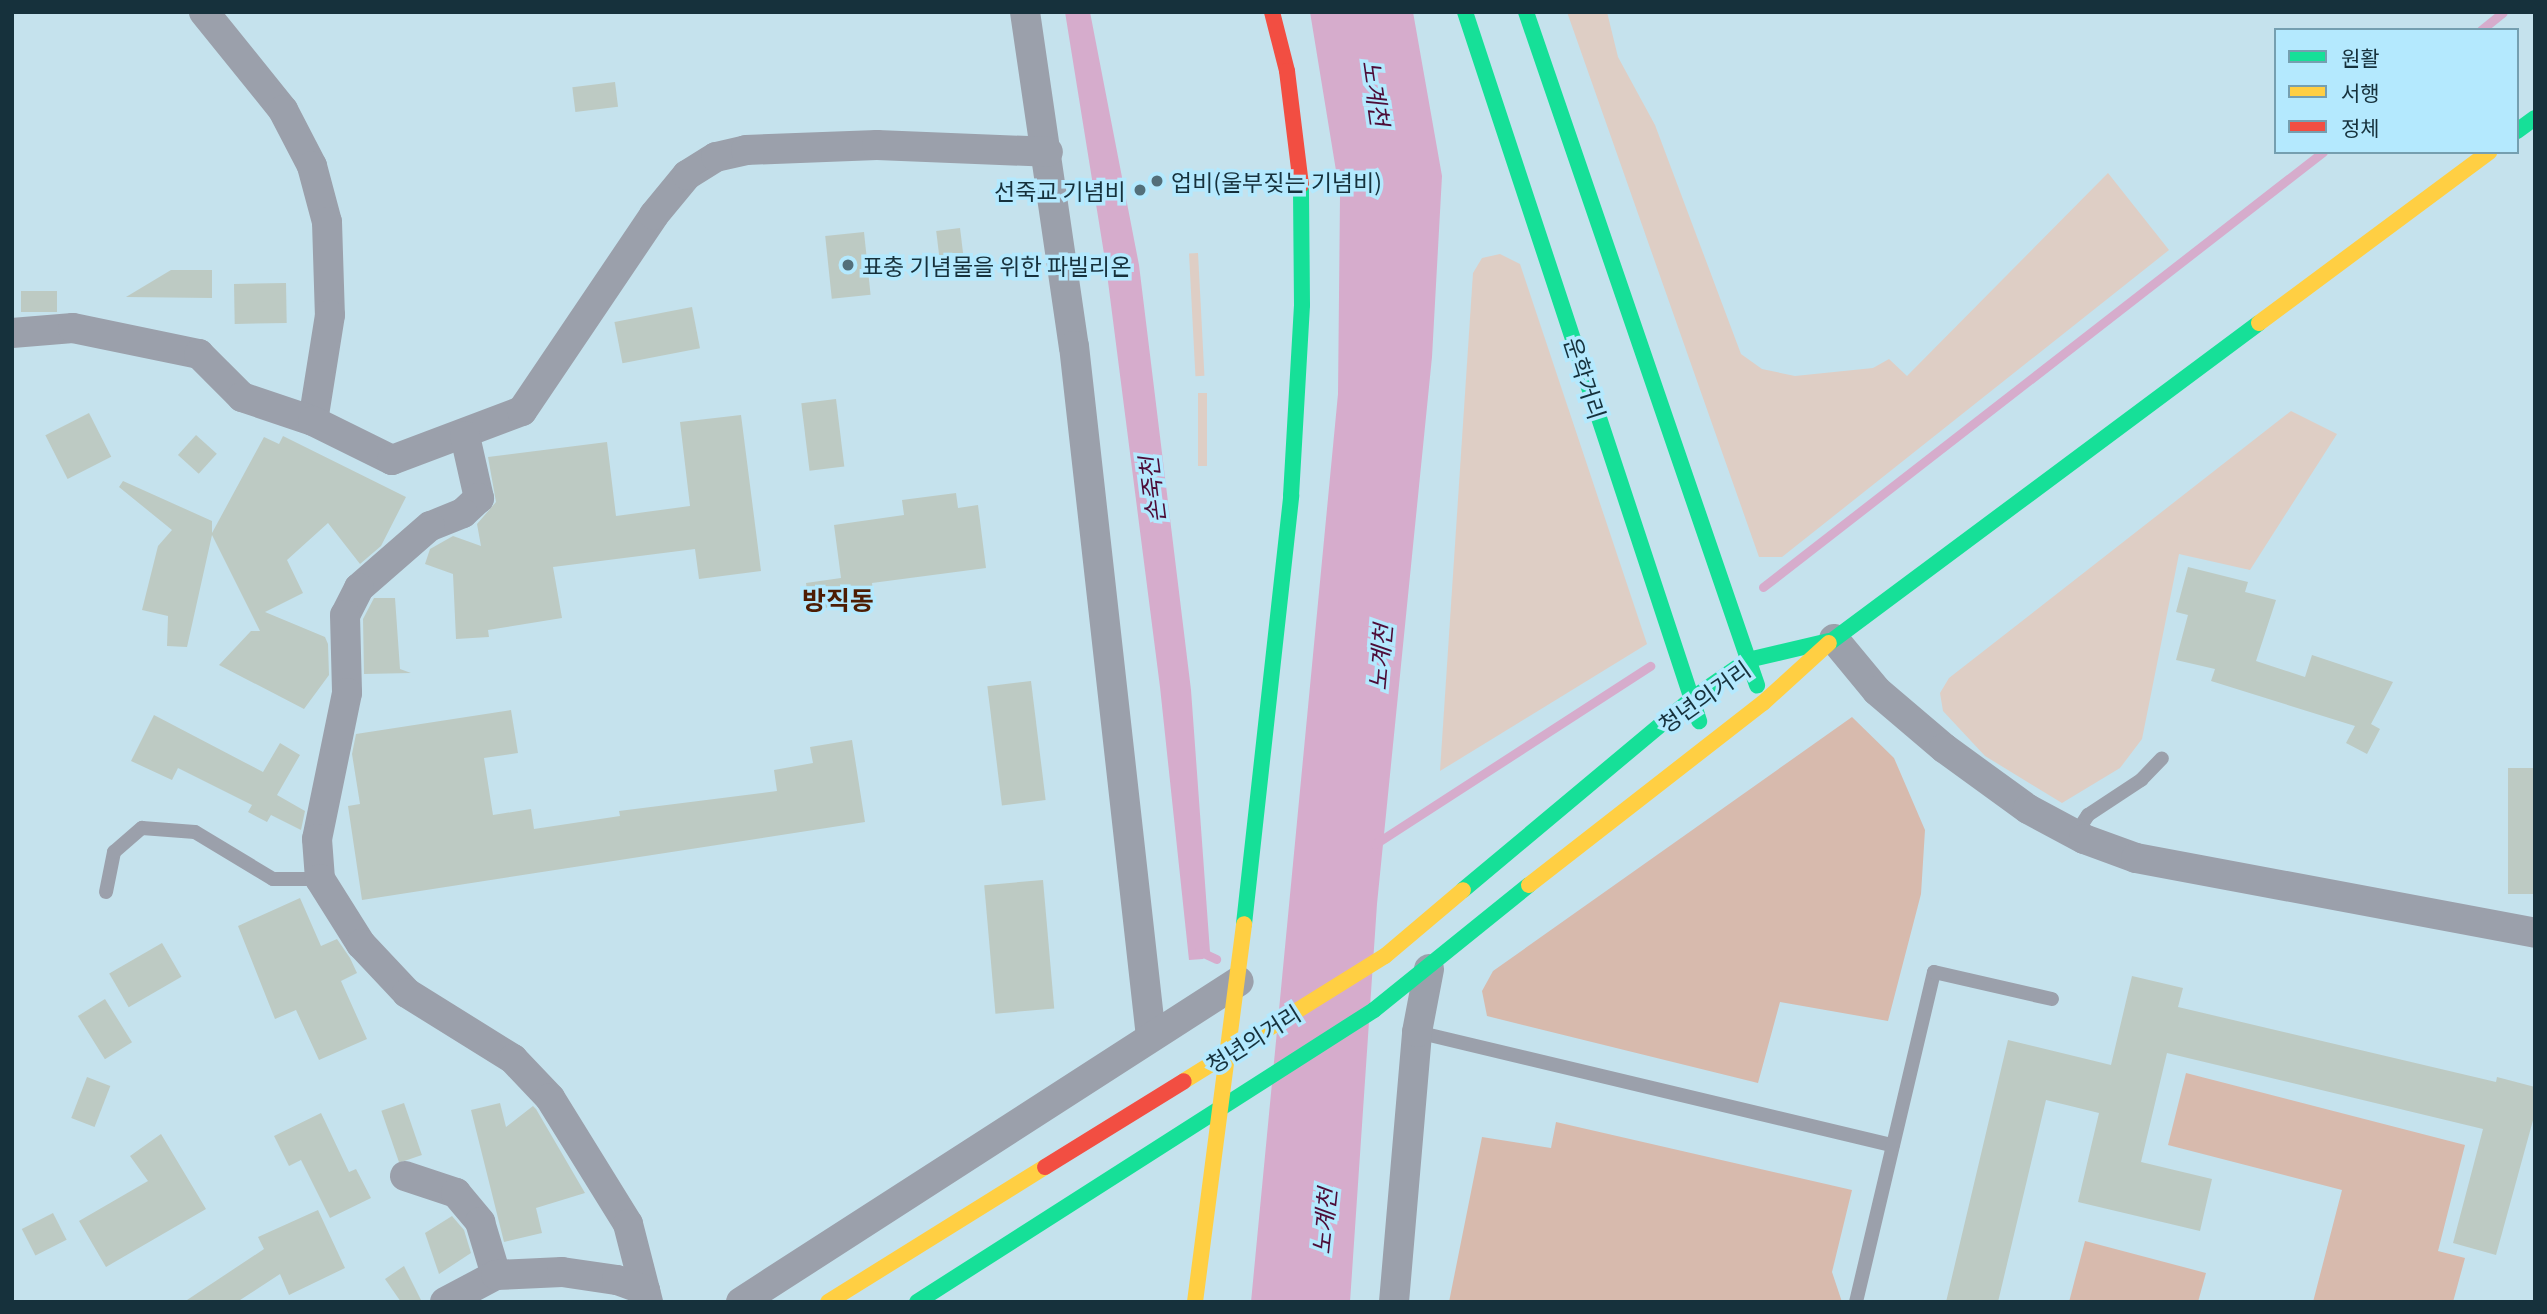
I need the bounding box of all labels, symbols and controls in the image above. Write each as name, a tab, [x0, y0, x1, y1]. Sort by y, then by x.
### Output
legend	[2274, 28, 2519, 154]
text: 원활	[2341, 42, 2380, 72]
water label: 노계천	[1358, 58, 1396, 128]
text: 서행	[2341, 77, 2380, 107]
text: 정체	[2341, 112, 2380, 142]
place label: 업비(울부짖는 기념비)	[1171, 167, 1382, 195]
marker: 업비(울부짖는 기념비)	[1149, 173, 1165, 189]
place label: 선죽교 기념비	[994, 176, 1126, 204]
marker: 선죽교 기념비	[1132, 182, 1148, 198]
place label: 표충 기념물을 위한 파빌리온	[862, 251, 1131, 279]
marker: 표충 기념물을 위한 파빌리온	[840, 257, 856, 273]
street label: 운학거리	[1560, 333, 1612, 423]
water label: 손죽천	[1133, 455, 1169, 525]
district label: 방직동	[802, 583, 874, 615]
water label: 노계천	[1362, 623, 1396, 691]
street label: 청년의거리	[1653, 654, 1755, 738]
street label: 청년의거리	[1201, 998, 1305, 1078]
water label: 노계천	[1305, 1187, 1341, 1255]

